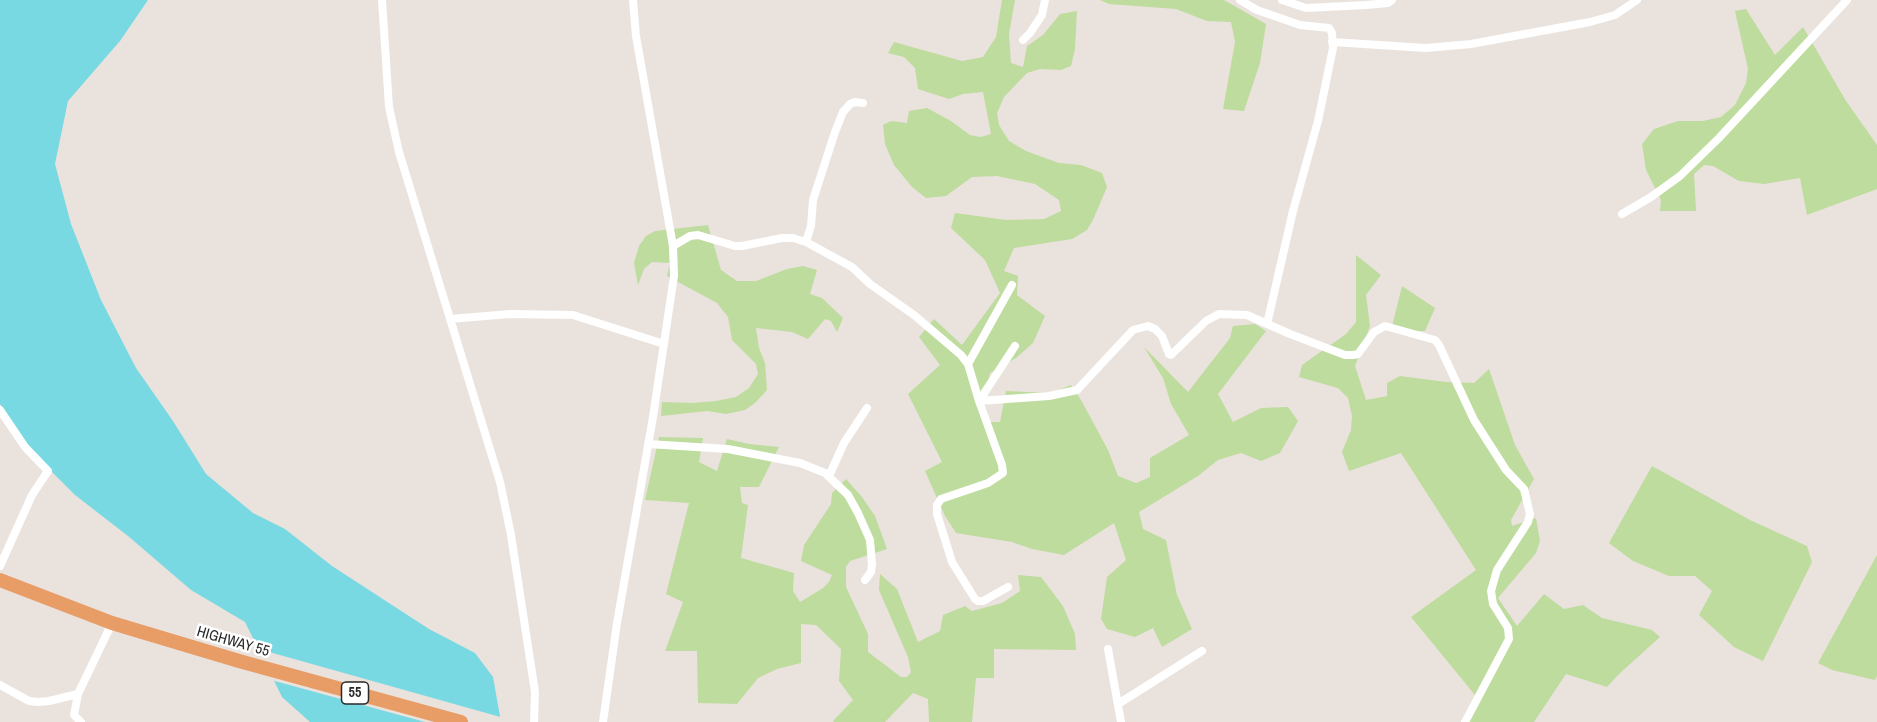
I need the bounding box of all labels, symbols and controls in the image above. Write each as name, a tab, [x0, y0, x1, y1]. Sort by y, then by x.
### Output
street label: HIGHWAY 55	[195, 623, 271, 661]
road number: 55	[342, 682, 368, 704]

